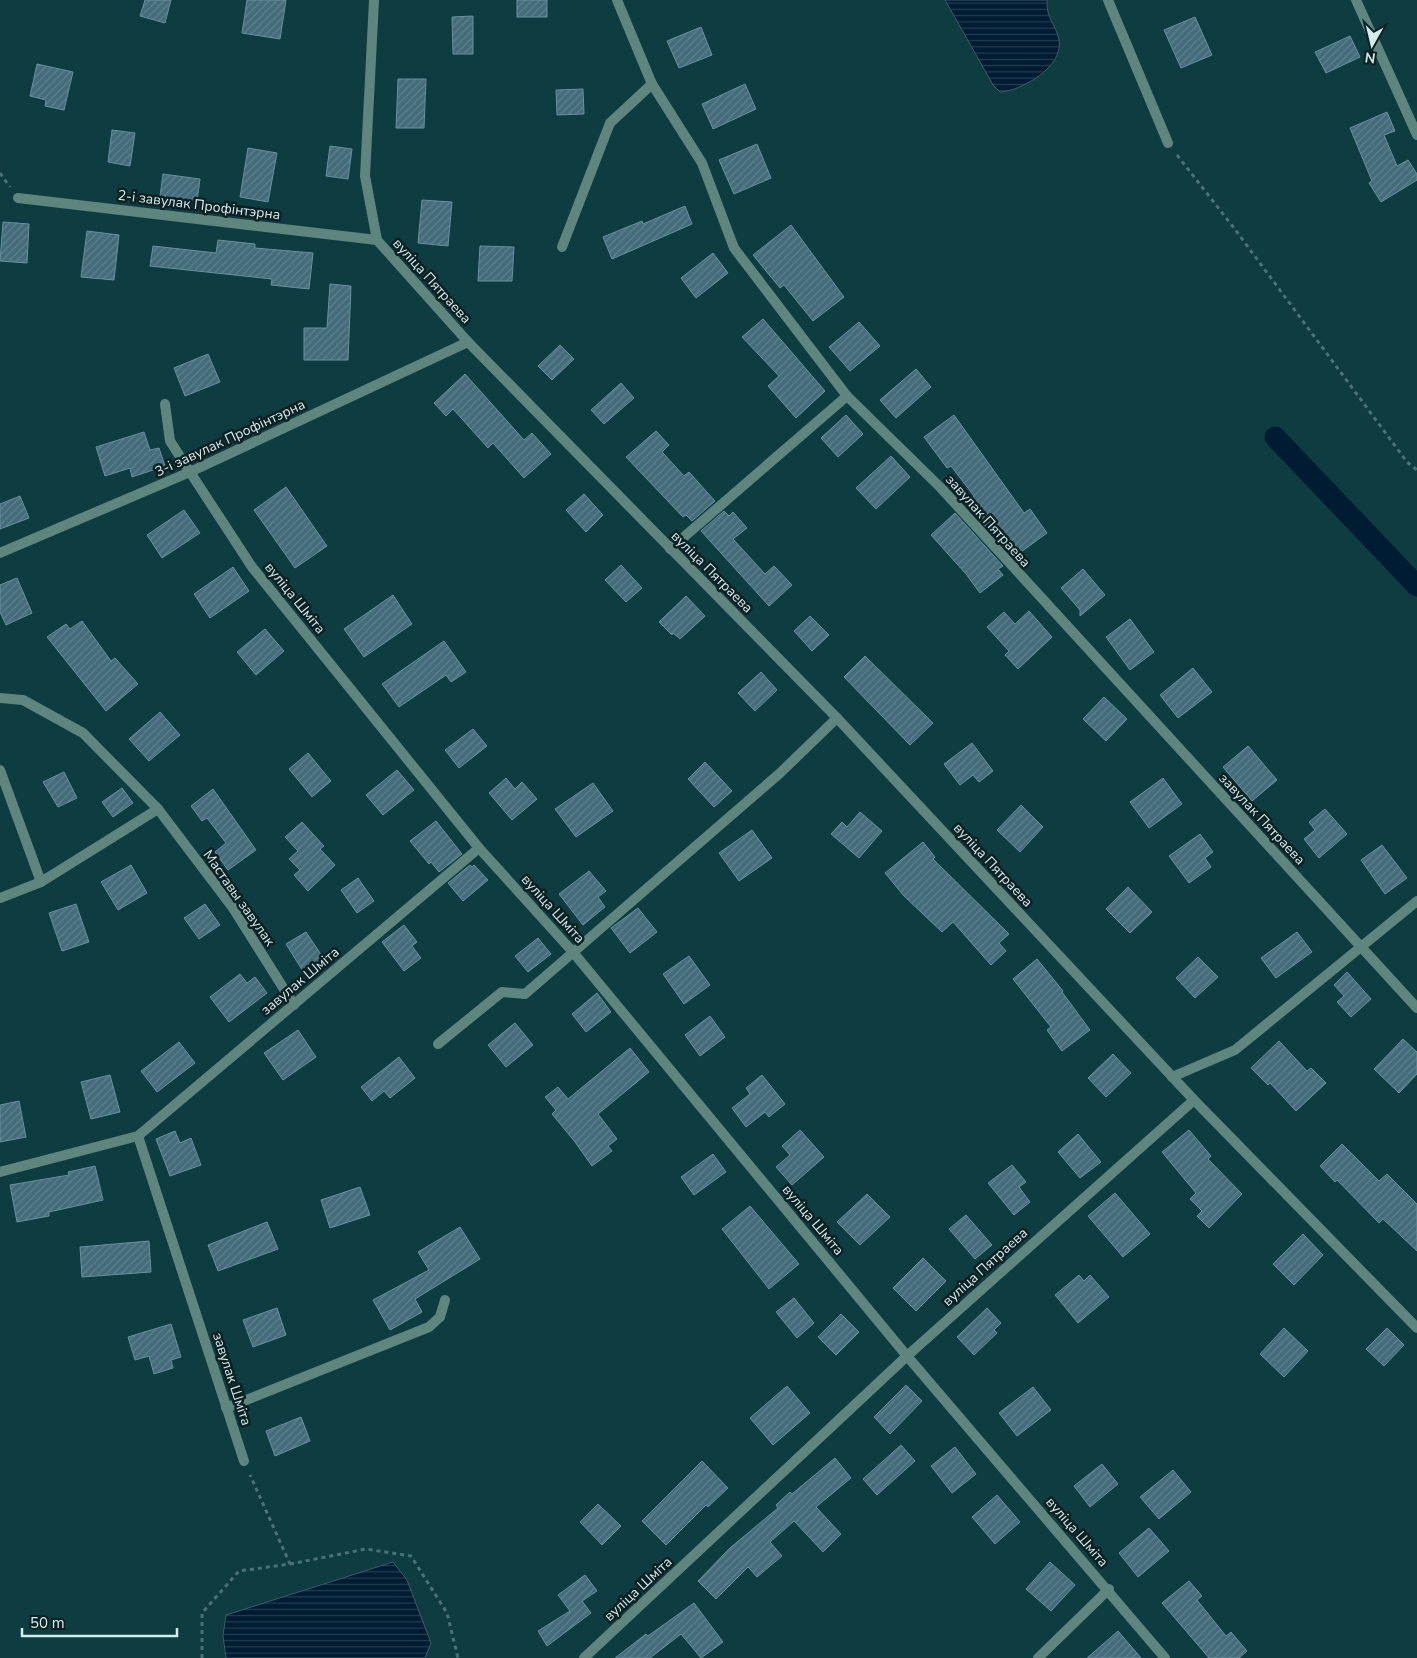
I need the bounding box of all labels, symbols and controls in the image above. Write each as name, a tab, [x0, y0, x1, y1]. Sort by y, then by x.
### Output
north arrow	[1347, 20, 1397, 70]
text: N	[1364, 47, 1377, 68]
street label: 2-і завулак Профінтэрна	[117, 186, 281, 224]
street label: вуліца Пятраева	[389, 234, 475, 328]
street label: 3-і завулак Профінтэрна	[152, 395, 308, 481]
street label: завулак Пятраева	[941, 471, 1035, 571]
street label: вуліца Пятраева	[667, 527, 757, 617]
street label: вуліца Шміта	[260, 558, 330, 638]
street label: завулак Пятраева	[1215, 769, 1309, 869]
street label: вуліца Пятраева	[949, 819, 1037, 911]
street label: Маставы завулак	[199, 846, 280, 950]
street label: вуліца Шміта	[517, 870, 589, 948]
street label: завулак Шміта	[257, 943, 343, 1019]
street label: вуліца Шміта	[778, 1181, 848, 1259]
street label: вуліца Пятраева	[938, 1224, 1032, 1310]
street label: завулак Шміта	[208, 1330, 256, 1428]
street label: вуліца Шміта	[1041, 1493, 1113, 1571]
street label: вуліца Шміта	[600, 1553, 676, 1625]
scale bar	[22, 1606, 178, 1638]
text: 50 m	[30, 1613, 65, 1633]

